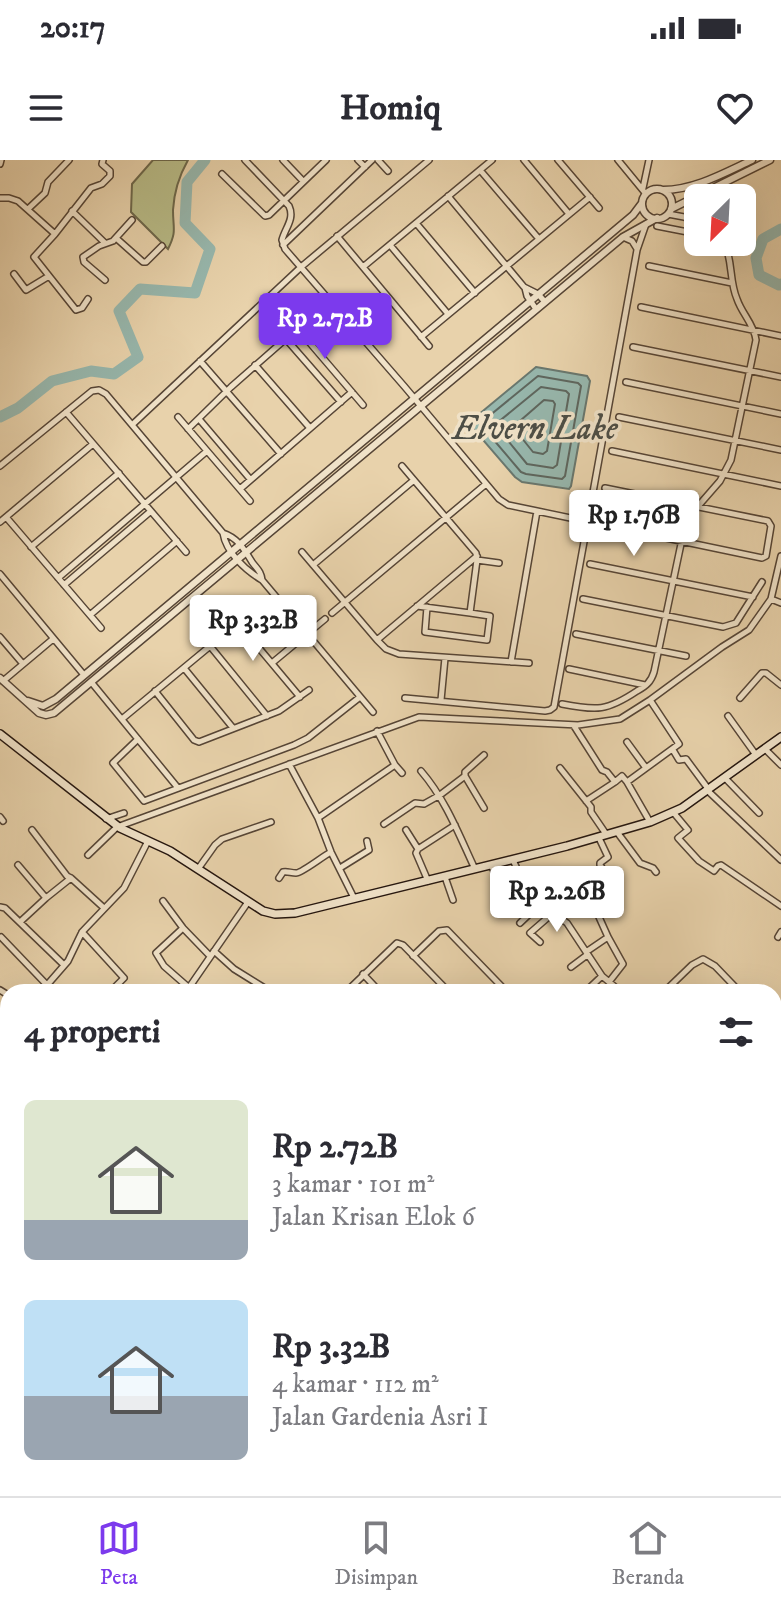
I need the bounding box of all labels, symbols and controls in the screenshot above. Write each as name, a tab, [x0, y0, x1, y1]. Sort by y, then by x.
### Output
text: 20:17	[40, 10, 106, 47]
icon: menu	[24, 86, 68, 130]
text: Homiq	[340, 86, 441, 131]
icon: heart	[713, 86, 757, 130]
north arrow	[684, 184, 756, 256]
map controls	[684, 184, 756, 256]
pin: Rp 2.72B	[242, 293, 408, 361]
text: Rp 2.72B	[277, 302, 373, 335]
water label: Elvern Lake	[450, 408, 619, 450]
pin: Rp 1.76B	[551, 490, 717, 558]
text: Rp 1.76B	[587, 499, 681, 532]
pin: Rp 3.32B	[170, 595, 336, 663]
text: Rp 3.32B	[208, 604, 298, 637]
pin: Rp 2.26B	[474, 866, 640, 934]
text: Rp 2.26B	[508, 875, 606, 908]
icon: filters	[714, 1010, 758, 1054]
text: 4 properti	[24, 1011, 160, 1053]
text: Rp 2.72B	[272, 1126, 398, 1168]
icon: home	[88, 1132, 184, 1228]
text: 3 kamar · 101 m²	[272, 1168, 435, 1201]
text: Jalan Krisan Elok 6	[272, 1201, 475, 1234]
text: Rp 3.32B	[272, 1326, 391, 1368]
icon: home	[88, 1332, 184, 1428]
text: 4 kamar · 112 m²	[272, 1368, 439, 1401]
text: Jalan Gardenia Asri I	[272, 1401, 488, 1434]
tab: Peta	[97, 1516, 141, 1591]
tab: Disimpan	[335, 1516, 418, 1591]
tab: Beranda	[612, 1516, 684, 1591]

